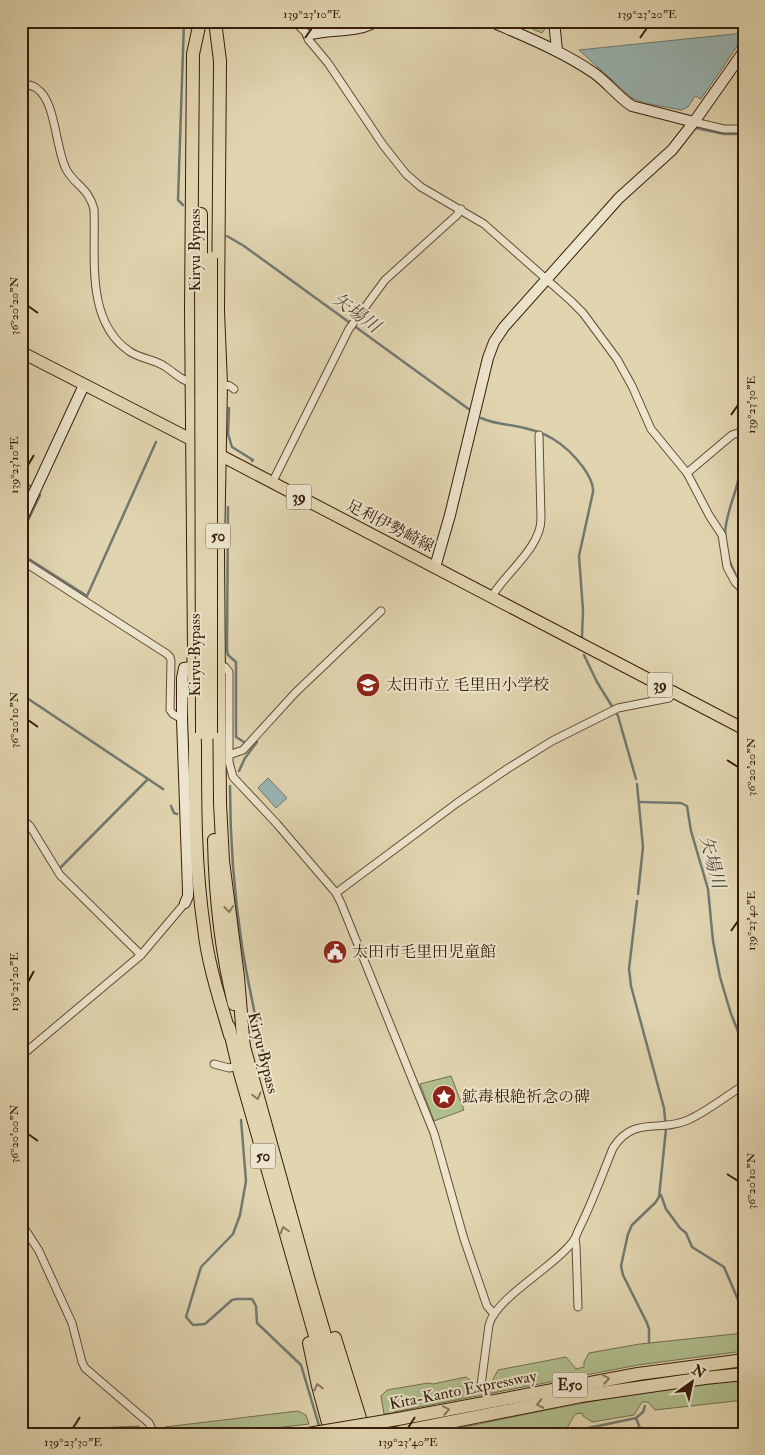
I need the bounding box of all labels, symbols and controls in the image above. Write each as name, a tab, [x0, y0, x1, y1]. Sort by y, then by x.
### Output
text: 139°23'10"E	[283, 7, 341, 22]
text: 139°23'20"E	[617, 7, 677, 22]
street label: Kiryu Bypass	[185, 208, 206, 292]
text: 36°20'20"N	[7, 277, 22, 335]
water label: 矢場川	[327, 288, 386, 339]
text: 139°23'30"E	[744, 376, 759, 434]
text: 139°23'10"E	[7, 436, 22, 494]
road number: 39	[286, 484, 312, 510]
street label: 足利伊勢崎線	[343, 495, 437, 557]
road number: 50	[206, 524, 230, 548]
street label: Kiryu Bypass	[185, 613, 206, 697]
school or university icon: 太田市立 毛里田小学校	[355, 672, 381, 698]
road number: 39	[648, 672, 672, 698]
place label: 太田市立 毛里田小学校	[386, 675, 549, 695]
text: 36°20'10"N	[7, 691, 22, 748]
text: 36°20'20"N	[744, 738, 759, 796]
water label: 矢場川	[694, 833, 731, 893]
text: 139°23'40"E	[744, 891, 759, 951]
one-way arrow	[223, 905, 234, 913]
public building icon: 太田市毛里田児童館	[322, 939, 348, 965]
place label: 太田市毛里田児童館	[352, 942, 496, 962]
text: 139°23'20"E	[7, 952, 22, 1012]
street label: Kiryu Bypass	[242, 1010, 283, 1096]
place icon: 鉱毒根絶祈念の碑	[431, 1084, 457, 1110]
place label: 鉱毒根絶祈念の碑	[462, 1087, 590, 1107]
one-way arrow	[251, 1092, 262, 1100]
text: 36°20'00"N	[7, 1105, 22, 1163]
road number: 50	[250, 1144, 276, 1168]
text: 36°20'10"N	[744, 1152, 759, 1209]
one-way arrow	[279, 1225, 290, 1234]
north arrow	[668, 1358, 718, 1408]
text: N	[688, 1360, 709, 1382]
street label: Kita-Kanto Expressway	[388, 1366, 539, 1415]
road number: E50	[552, 1372, 588, 1398]
one-way arrow	[601, 1375, 610, 1385]
one-way arrow	[313, 1382, 324, 1391]
one-way arrow	[535, 1399, 544, 1409]
one-way arrow	[442, 1406, 451, 1416]
text: 139°23'30"E	[44, 1435, 102, 1450]
text: 139°23'40"E	[378, 1435, 438, 1450]

